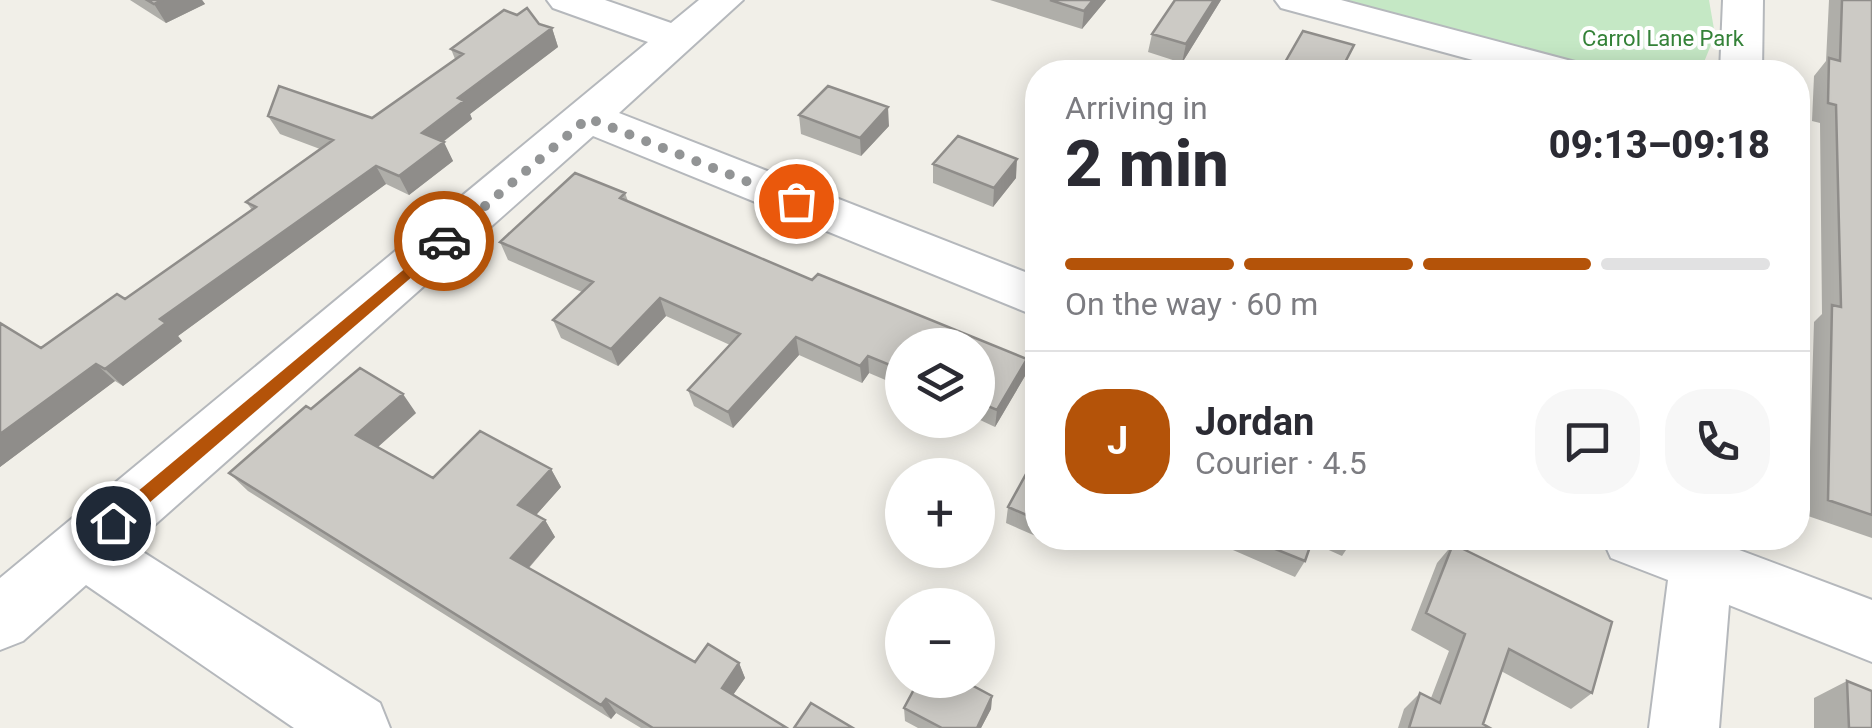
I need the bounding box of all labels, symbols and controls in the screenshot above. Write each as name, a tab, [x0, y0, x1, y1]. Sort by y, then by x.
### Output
park label: Carrol Lane Park	[1582, 26, 1745, 51]
text: Arriving in	[1065, 89, 1208, 127]
text: 09:13–09:18	[1549, 123, 1770, 167]
text: 2 min	[1065, 126, 1229, 202]
pin	[754, 159, 839, 244]
icon: bag	[769, 174, 824, 229]
courier	[394, 191, 494, 291]
icon: car	[417, 214, 472, 269]
text: On the way · 60 m	[1065, 285, 1318, 323]
map controls	[885, 328, 995, 698]
button: layers	[885, 328, 995, 438]
button: chat	[1535, 389, 1640, 494]
button: phone	[1665, 389, 1770, 494]
text: Jordan	[1195, 400, 1314, 444]
text: J	[1107, 419, 1128, 463]
text: Courier · 4.5	[1195, 444, 1367, 482]
button: +	[885, 458, 995, 568]
pin	[71, 481, 156, 566]
icon: home	[86, 496, 141, 551]
button: −	[885, 588, 995, 698]

